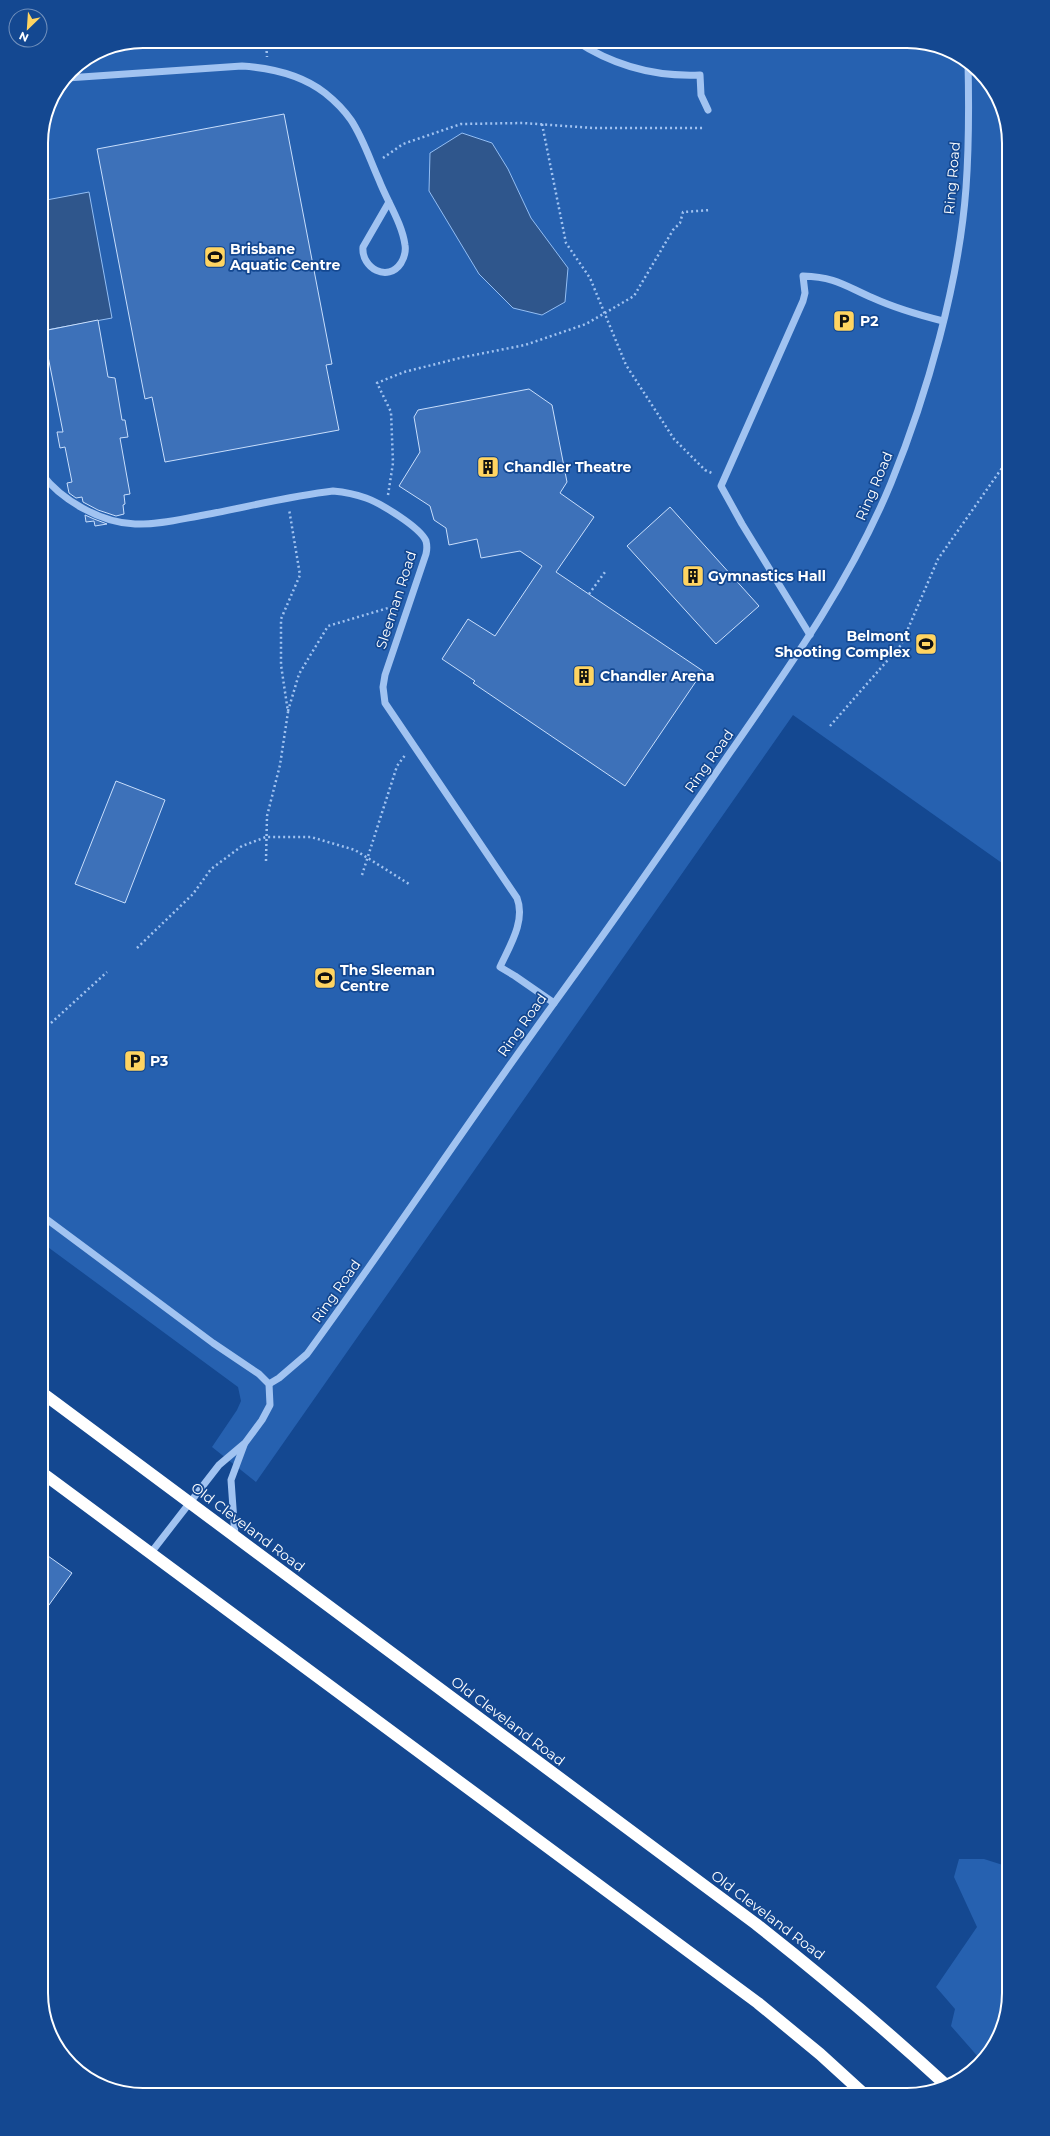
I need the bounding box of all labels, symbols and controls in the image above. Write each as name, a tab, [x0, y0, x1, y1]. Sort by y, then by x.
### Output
north arrow	[8, 8, 48, 48]
text: N	[17, 29, 31, 45]
street label: Ring Road	[940, 141, 964, 215]
place label: Brisbane Aquatic Centre	[229, 240, 340, 274]
sports icon: Brisbane Aquatic Centre	[202, 244, 228, 270]
parking icon: P2	[831, 308, 857, 334]
place label: P2	[860, 312, 878, 330]
street label: Ring Road	[851, 449, 897, 523]
building icon: Chandler Theatre	[475, 454, 501, 480]
place label: Chandler Theatre	[504, 458, 632, 476]
street label: Sleeman Road	[372, 549, 420, 651]
building icon: Gymnastics Hall	[680, 563, 706, 589]
place label: Gymnastics Hall	[708, 567, 826, 585]
place label: Belmont Shooting Complex	[775, 627, 911, 661]
sports icon: Belmont Shooting Complex	[913, 631, 939, 657]
building icon: Chandler Arena	[571, 663, 597, 689]
place label: Chandler Arena	[600, 667, 715, 685]
street label: Ring Road	[681, 726, 737, 796]
place label: The Sleeman Centre	[340, 961, 435, 995]
sports icon: The Sleeman Centre	[312, 965, 338, 991]
street label: Ring Road	[494, 990, 550, 1060]
parking icon: P3	[122, 1048, 148, 1074]
place label: P3	[150, 1052, 168, 1070]
street label: Ring Road	[308, 1256, 364, 1326]
street label: Old Cleveland Road	[188, 1478, 308, 1576]
street label: Old Cleveland Road	[448, 1672, 568, 1770]
street label: Old Cleveland Road	[708, 1866, 828, 1964]

